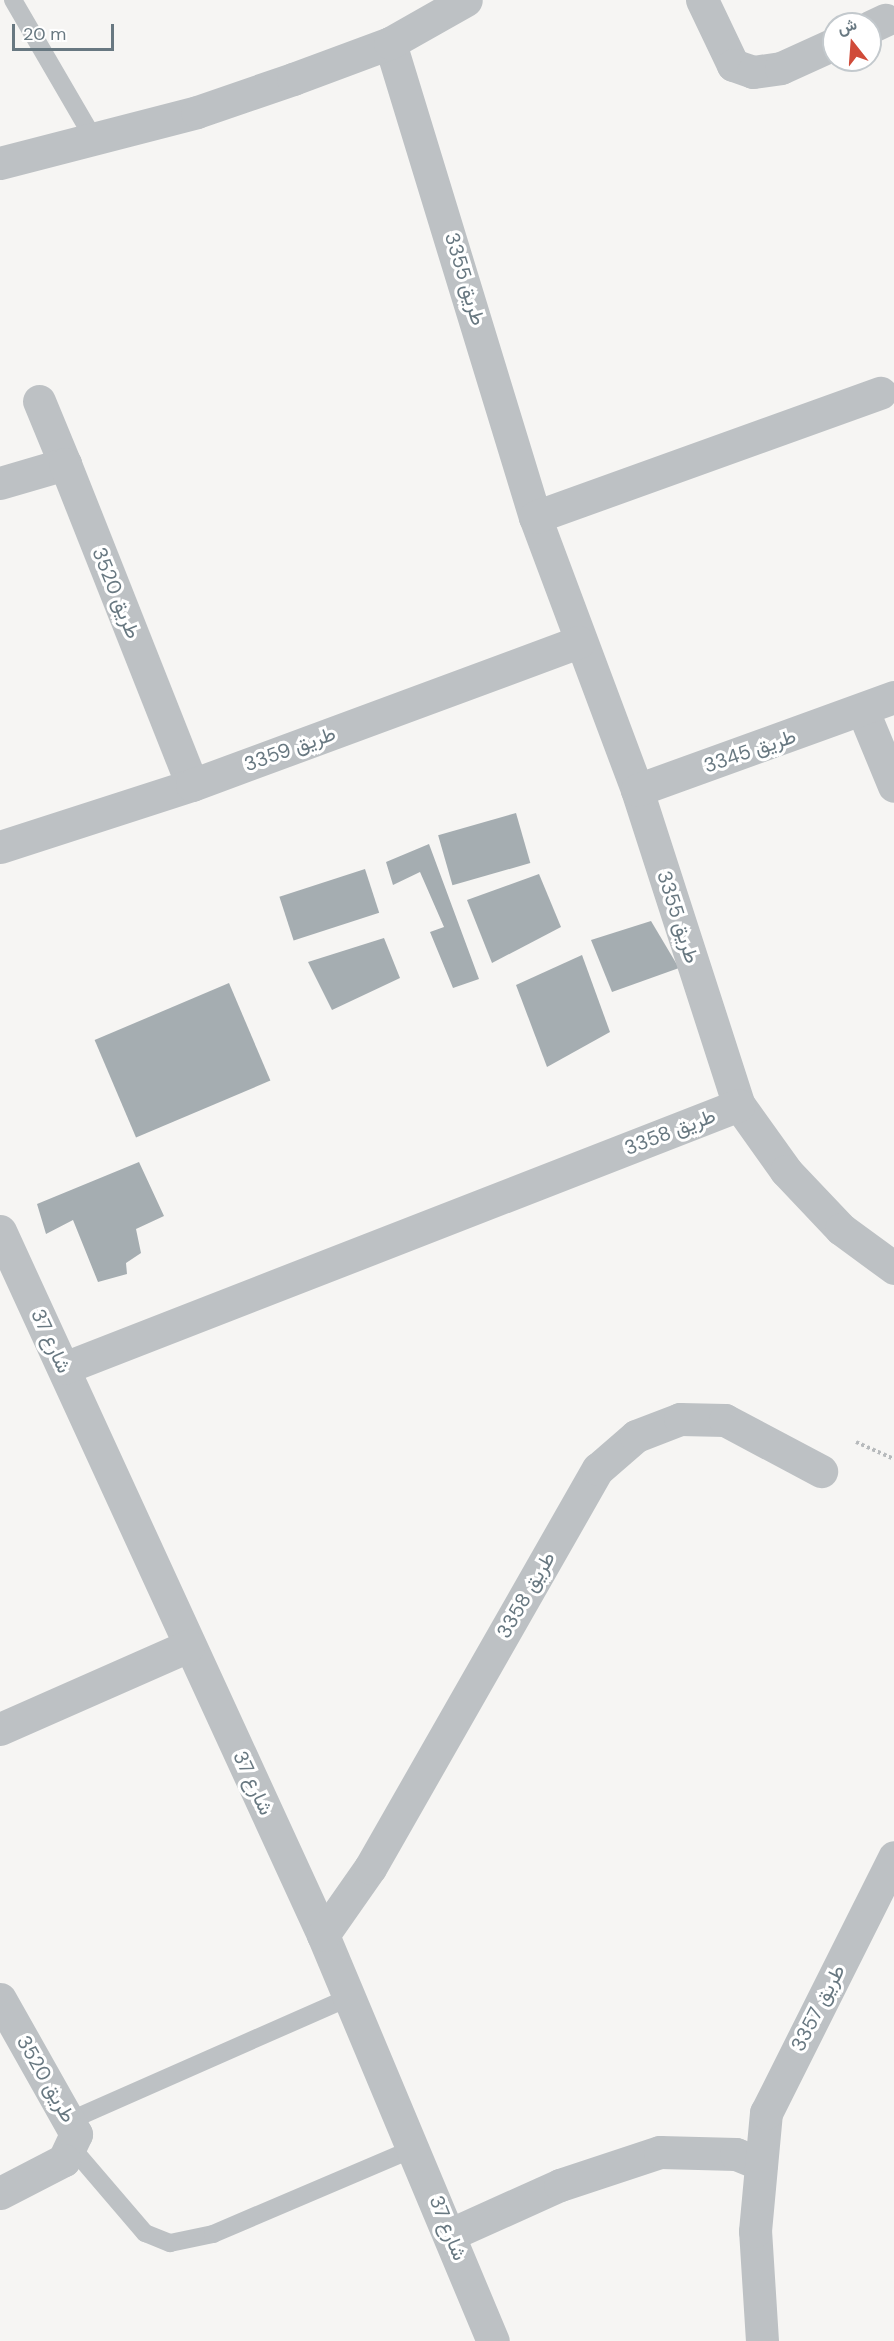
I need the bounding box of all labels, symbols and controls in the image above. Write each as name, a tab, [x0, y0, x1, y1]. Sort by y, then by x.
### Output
scale bar	[15, 12, 117, 50]
north arrow	[822, 12, 882, 72]
text: ش	[835, 13, 859, 39]
text: 20 m	[23, 22, 66, 46]
street label: طريق 3355	[440, 230, 490, 328]
street label: طريق 3520	[87, 544, 145, 642]
street label: طريق 3359	[241, 721, 339, 777]
street label: طريق 3345	[701, 724, 799, 778]
street label: طريق 3355	[652, 868, 704, 966]
street label: طريق 3358	[621, 1104, 719, 1160]
street label: شارع 37	[26, 1305, 76, 1377]
street label: طريق 3358	[492, 1548, 560, 1642]
street label: شارع 37	[228, 1747, 278, 1819]
street label: طريق 3357	[786, 1961, 850, 2055]
street label: طريق 3520	[12, 2031, 80, 2127]
street label: شارع 37	[424, 2192, 472, 2264]

